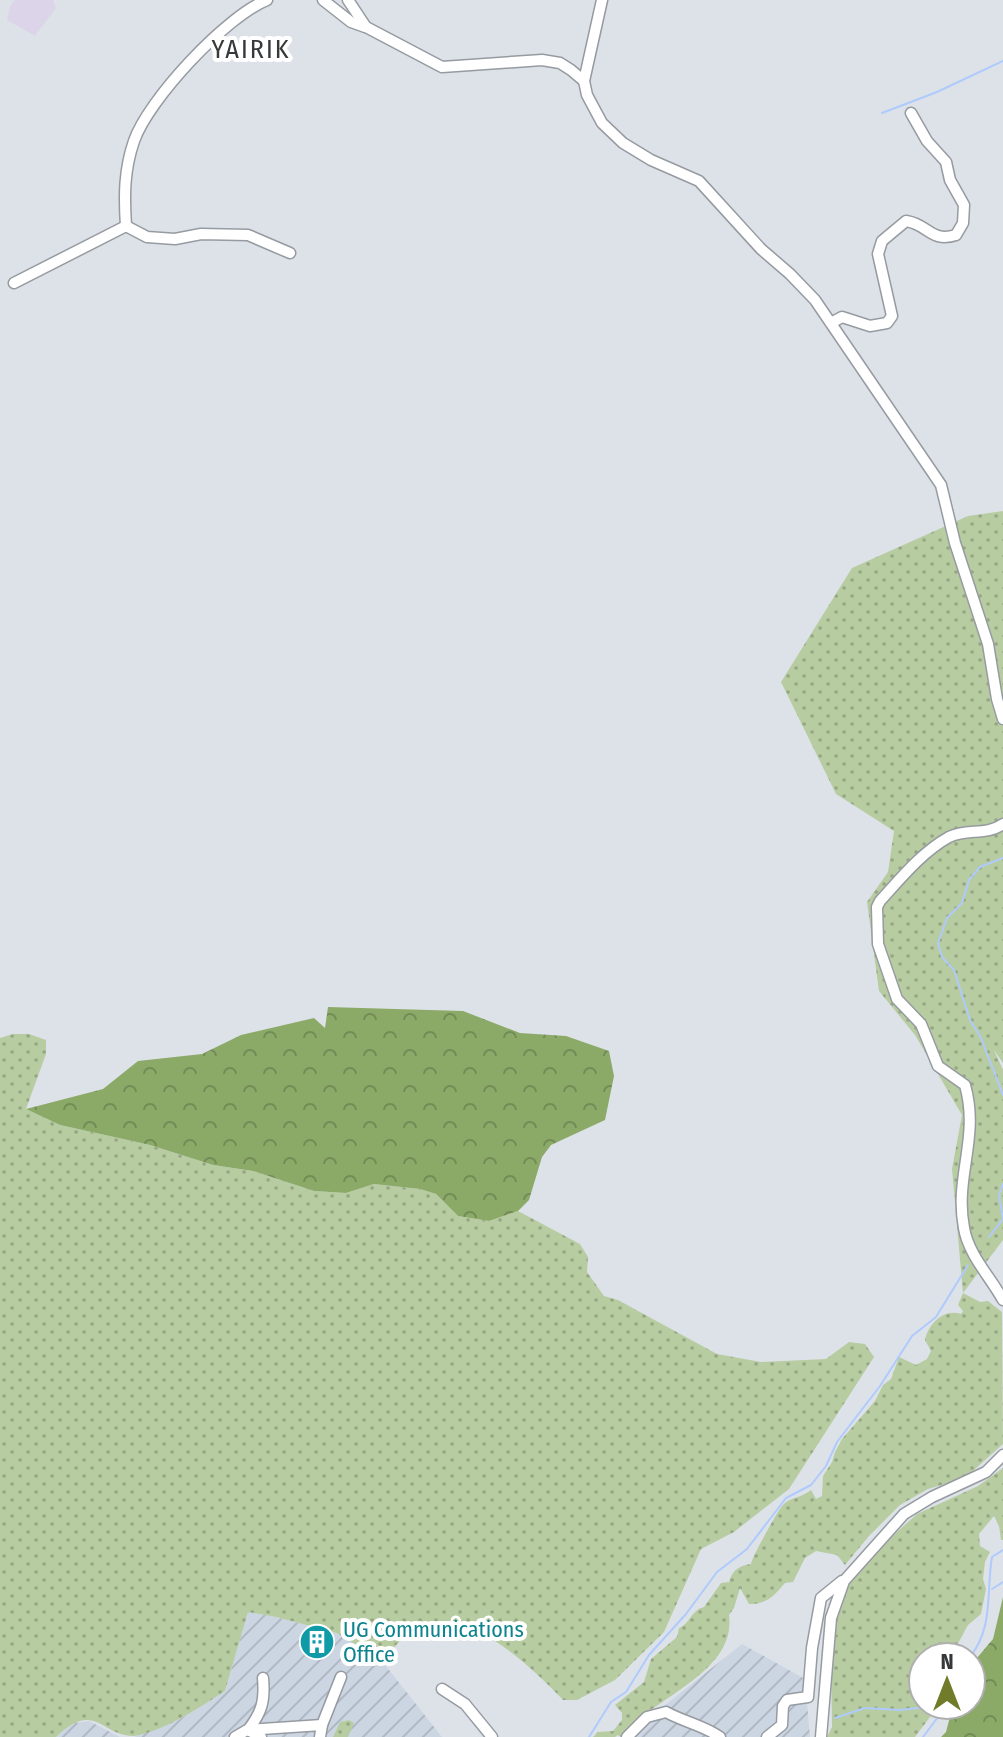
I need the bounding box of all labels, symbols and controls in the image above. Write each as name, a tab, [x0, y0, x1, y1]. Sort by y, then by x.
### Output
district label: YAIRIK	[212, 34, 290, 65]
place label: UG Communications Office	[343, 1616, 524, 1668]
building icon: UG Communications Office	[298, 1623, 336, 1661]
north arrow	[907, 1641, 987, 1721]
text: N	[940, 1648, 954, 1675]

